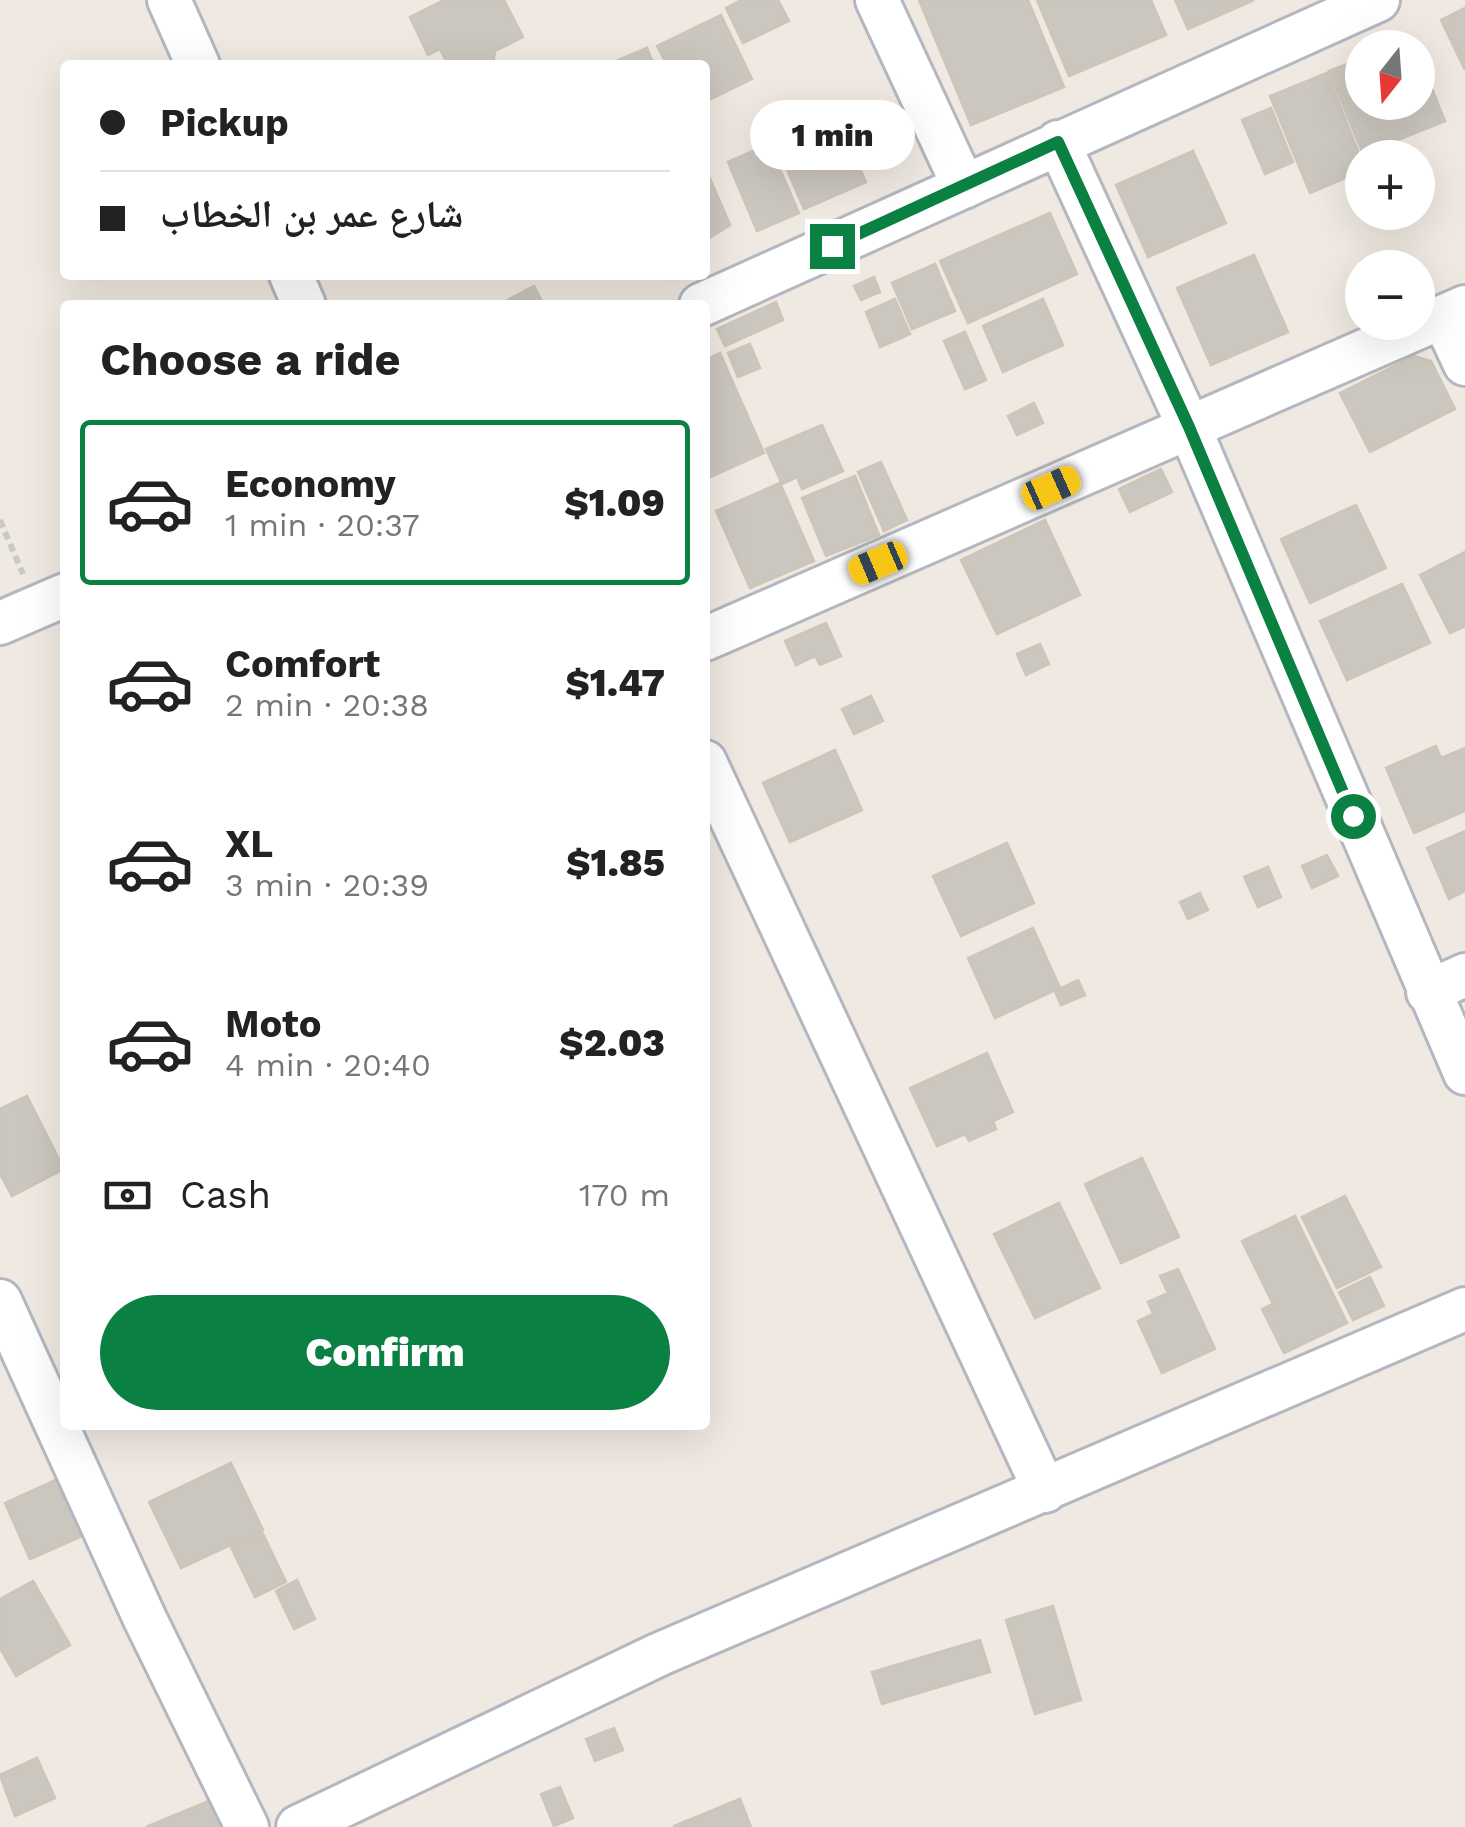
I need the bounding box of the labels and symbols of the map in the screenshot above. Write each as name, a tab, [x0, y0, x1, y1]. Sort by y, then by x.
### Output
north arrow	[1345, 30, 1435, 120]
callout: 1 min	[750, 101, 914, 171]
route end	[810, 224, 855, 269]
car	[1017, 462, 1085, 514]
car	[845, 537, 911, 589]
route start	[1331, 794, 1376, 839]

